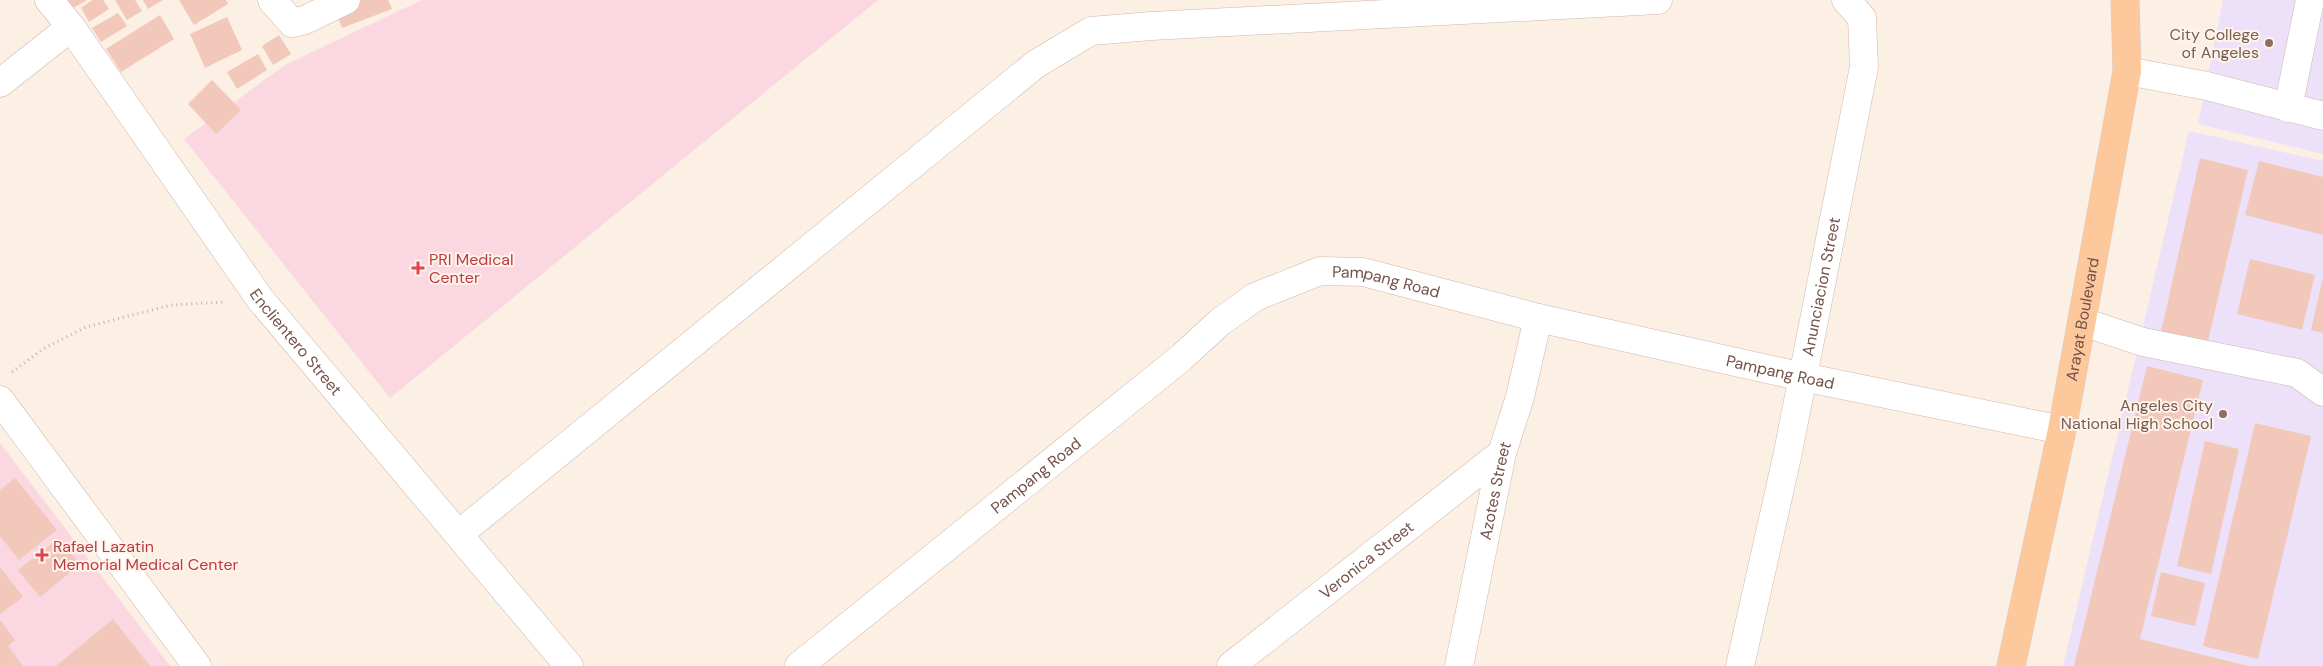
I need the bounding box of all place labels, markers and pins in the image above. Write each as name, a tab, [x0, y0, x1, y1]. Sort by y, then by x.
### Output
place label: City College of Angeles	[2169, 24, 2259, 63]
marker: City College of Angeles	[2263, 37, 2275, 49]
place label: PRI Medical Center	[429, 249, 514, 288]
marker: PRI Medical Center	[411, 261, 425, 275]
place label: Angeles City National High School	[2061, 395, 2213, 434]
marker: Angeles City National High School	[2217, 408, 2229, 420]
place label: Rafael Lazatin Memorial Medical Center	[53, 536, 239, 575]
marker: Rafael Lazatin Memorial Medical Center	[35, 548, 49, 562]

